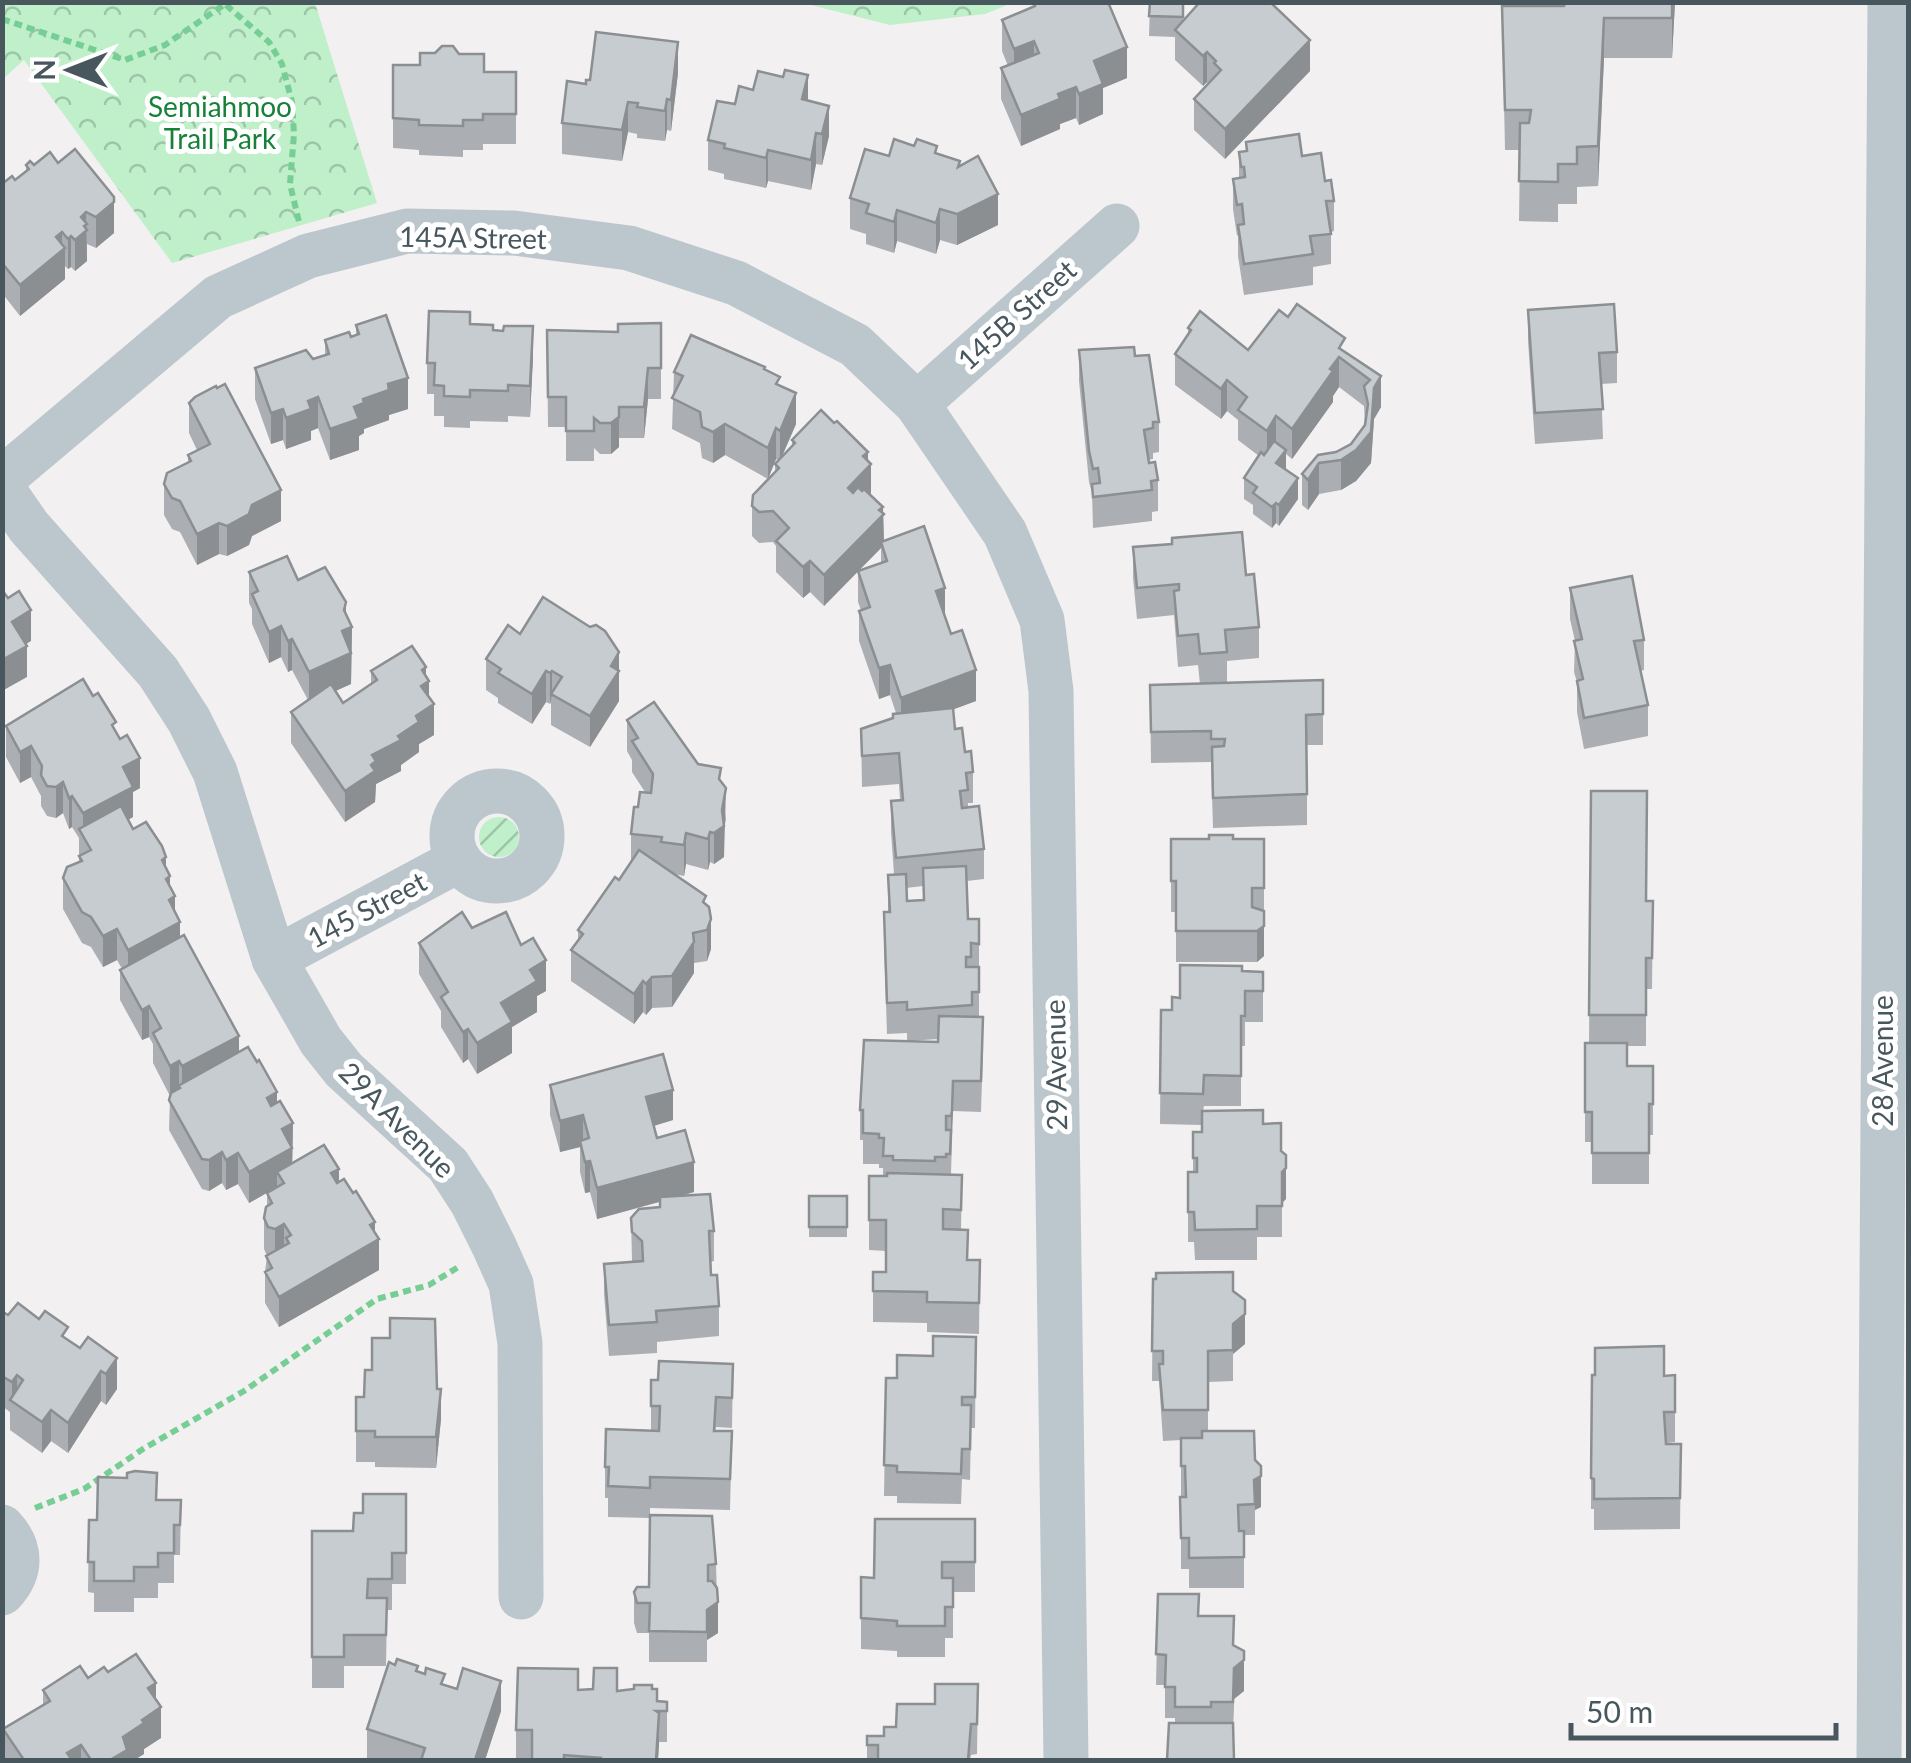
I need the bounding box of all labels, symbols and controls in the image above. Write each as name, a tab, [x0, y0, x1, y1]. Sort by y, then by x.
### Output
north arrow	[20, 20, 120, 120]
text: N	[27, 59, 61, 81]
park label: Semiahmoo Trail Park	[148, 89, 292, 155]
street label: 145A Street	[399, 219, 547, 255]
street label: 145B Street	[950, 252, 1083, 376]
street label: 145 Street	[301, 864, 432, 955]
street label: 28 Avenue	[1865, 995, 1899, 1127]
street label: 29 Avenue	[1037, 999, 1073, 1131]
street label: 29A Avenue	[333, 1054, 463, 1184]
scale bar	[1571, 1678, 1836, 1740]
text: 50 m	[1586, 1693, 1653, 1729]

